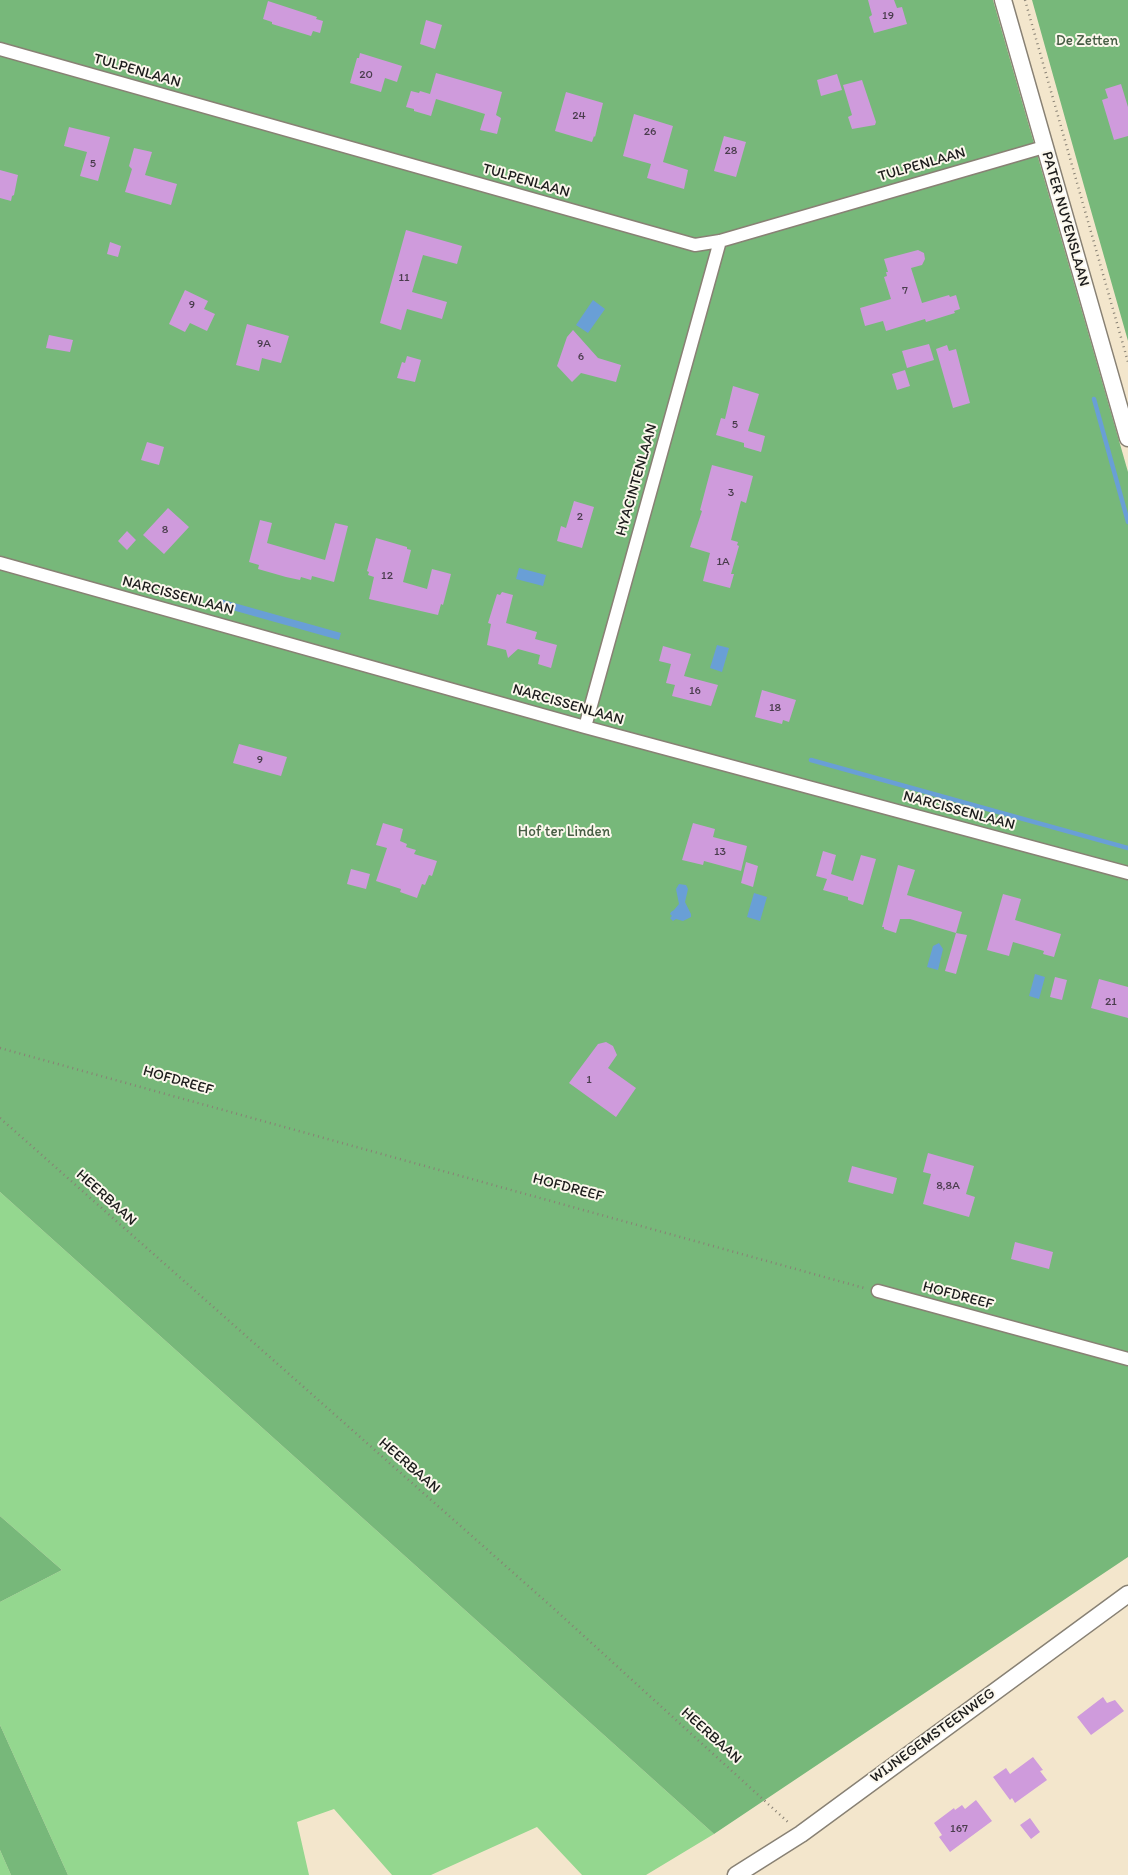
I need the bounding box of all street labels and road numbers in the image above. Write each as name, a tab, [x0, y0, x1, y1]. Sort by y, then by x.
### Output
street label: TULPENLAAN	[91, 50, 183, 92]
street label: TULPENLAAN	[876, 144, 968, 186]
street label: PATER NUYENSLAAN	[1037, 149, 1093, 289]
street label: TULPENLAAN	[480, 160, 572, 202]
street label: HYACINTENLAAN	[612, 422, 662, 538]
street label: NARCISSENLAAN	[120, 572, 236, 620]
street label: NARCISSENLAAN	[510, 681, 626, 729]
street label: NARCISSENLAAN	[901, 787, 1017, 835]
street label: HOFDREEF	[141, 1062, 215, 1100]
street label: HEERBAAN	[72, 1166, 140, 1230]
street label: HOFDREEF	[531, 1170, 605, 1206]
street label: HOFDREEF	[921, 1278, 995, 1314]
street label: HEERBAAN	[375, 1434, 443, 1498]
street label: WIJNEGEMSTEENWEG	[867, 1685, 999, 1787]
street label: HEERBAAN	[677, 1704, 745, 1768]

